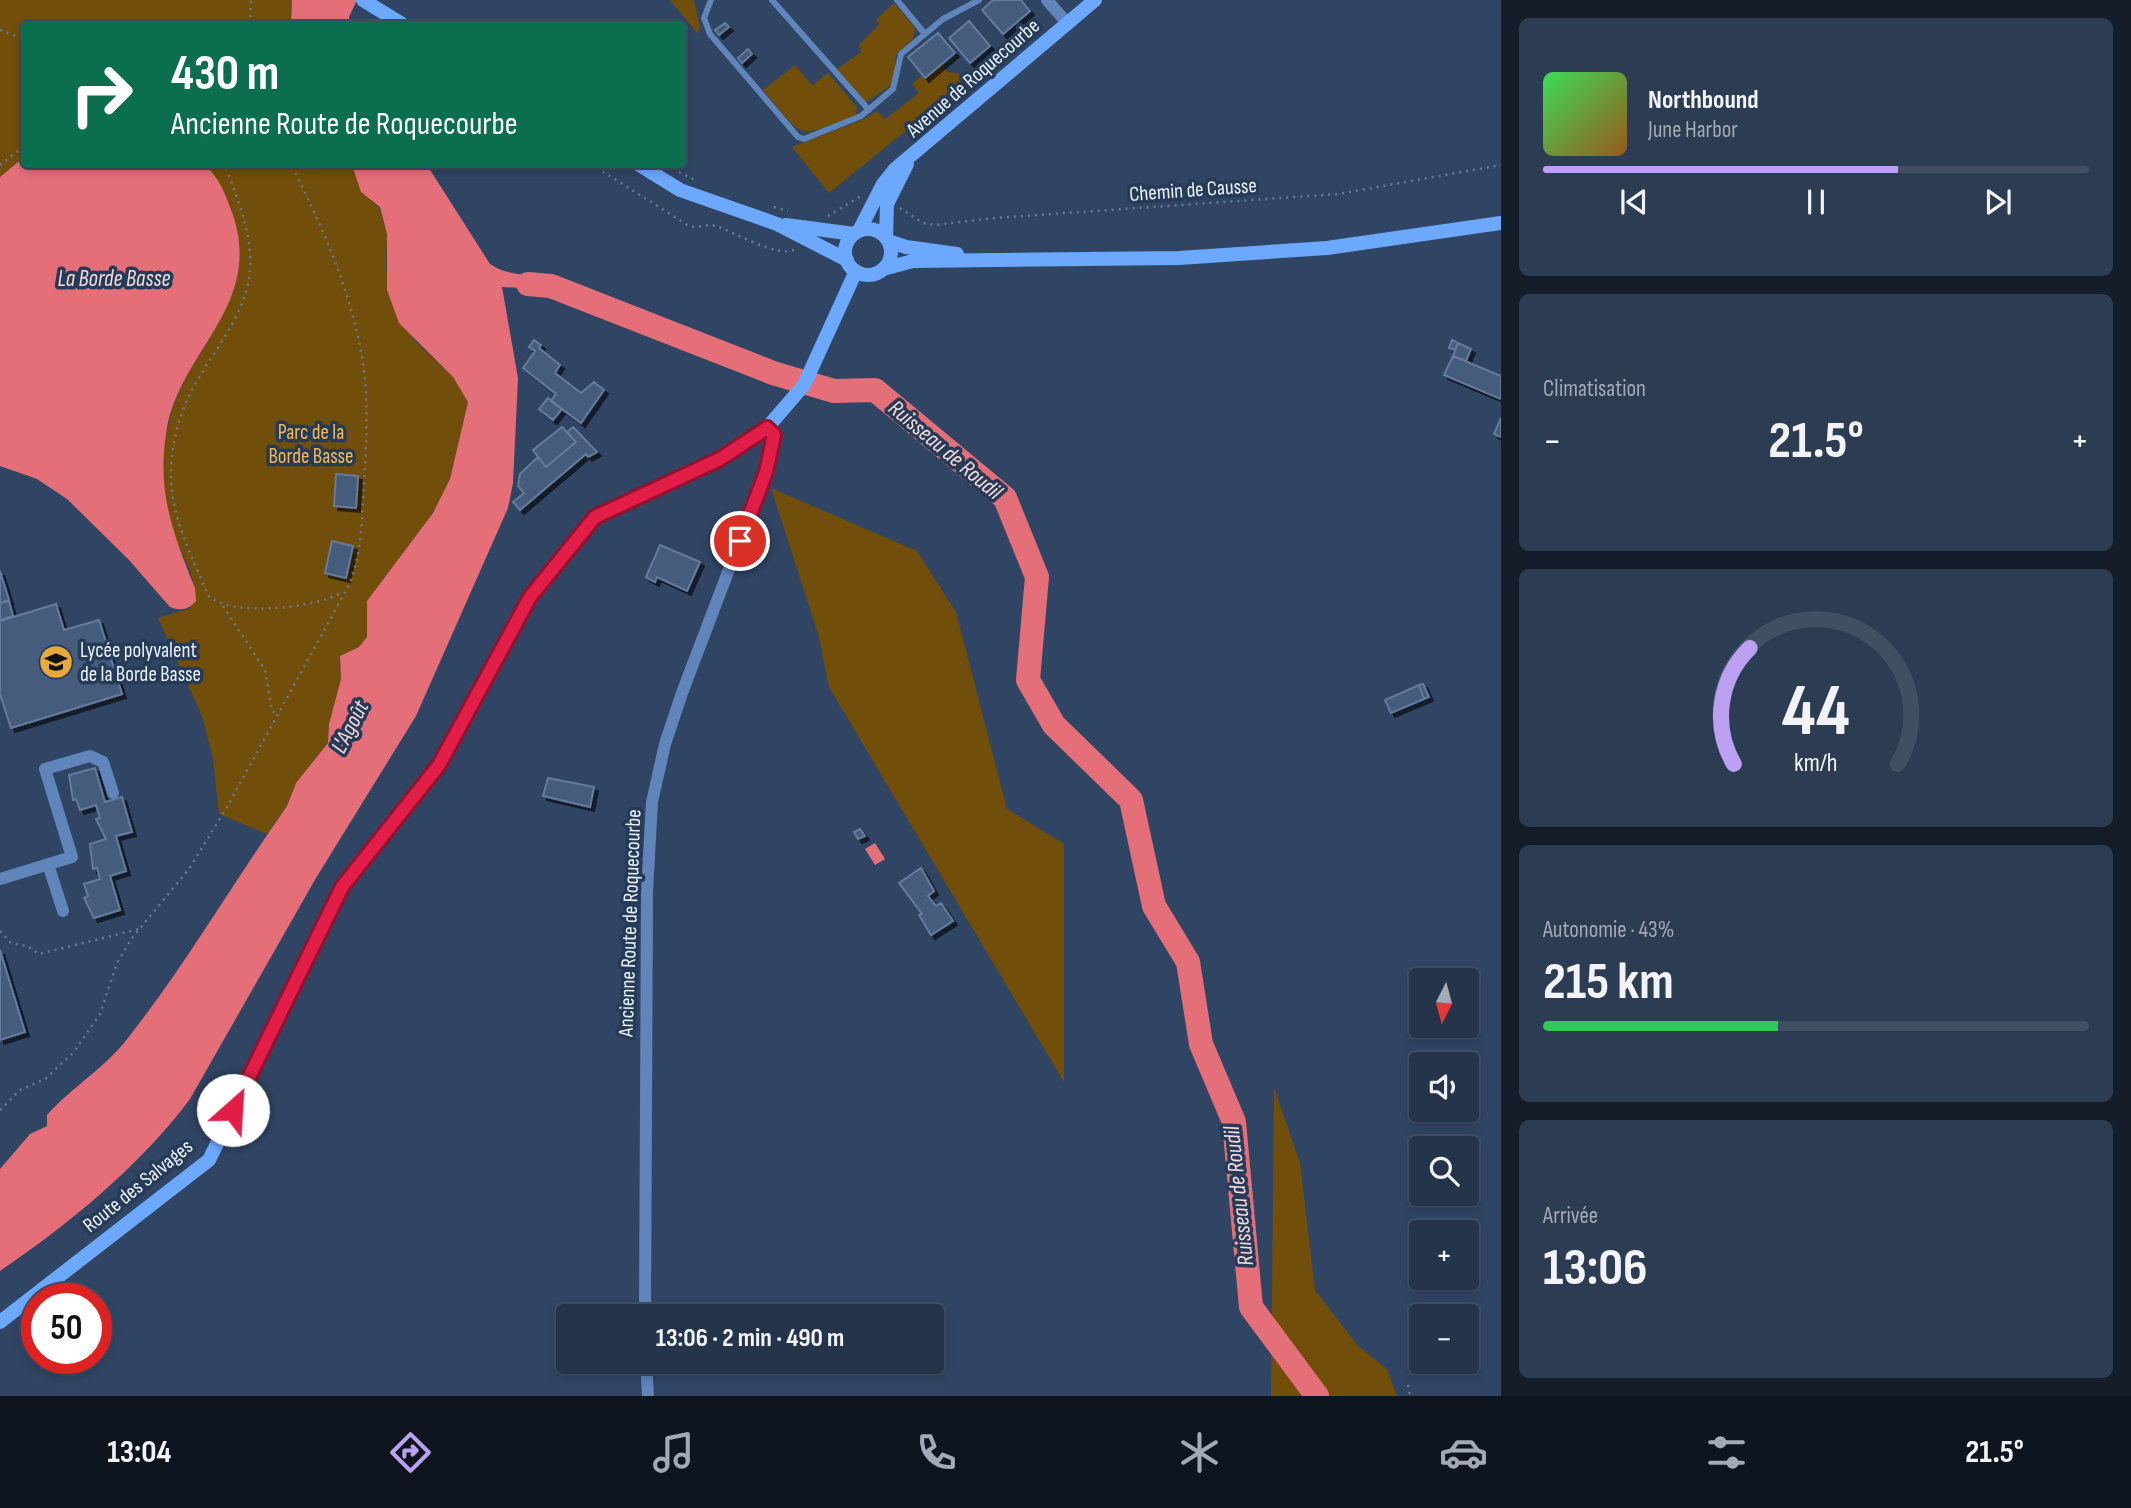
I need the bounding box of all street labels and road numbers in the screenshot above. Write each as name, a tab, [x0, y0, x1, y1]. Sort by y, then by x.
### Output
street label: Avenue de Roquecourbe	[901, 13, 1045, 143]
street label: Chemin de Causse	[1128, 173, 1258, 207]
street label: Ancienne Route de Roquecourbe	[614, 809, 646, 1038]
street label: Route des Salvages	[78, 1134, 198, 1238]

